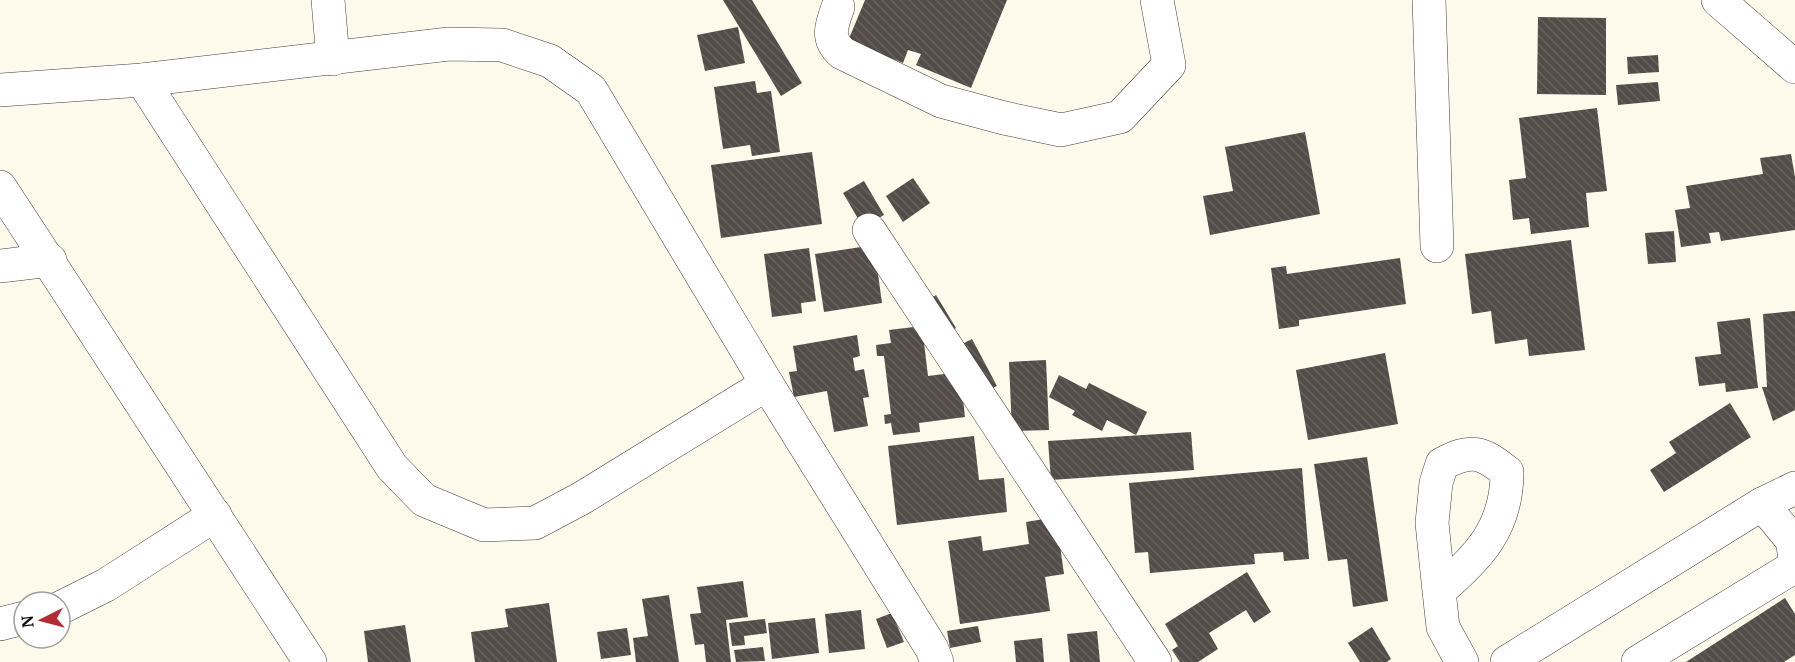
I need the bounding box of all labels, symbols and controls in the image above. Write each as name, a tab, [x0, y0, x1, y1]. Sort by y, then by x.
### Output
north arrow	[12, 590, 72, 650]
text: N	[16, 614, 39, 629]

